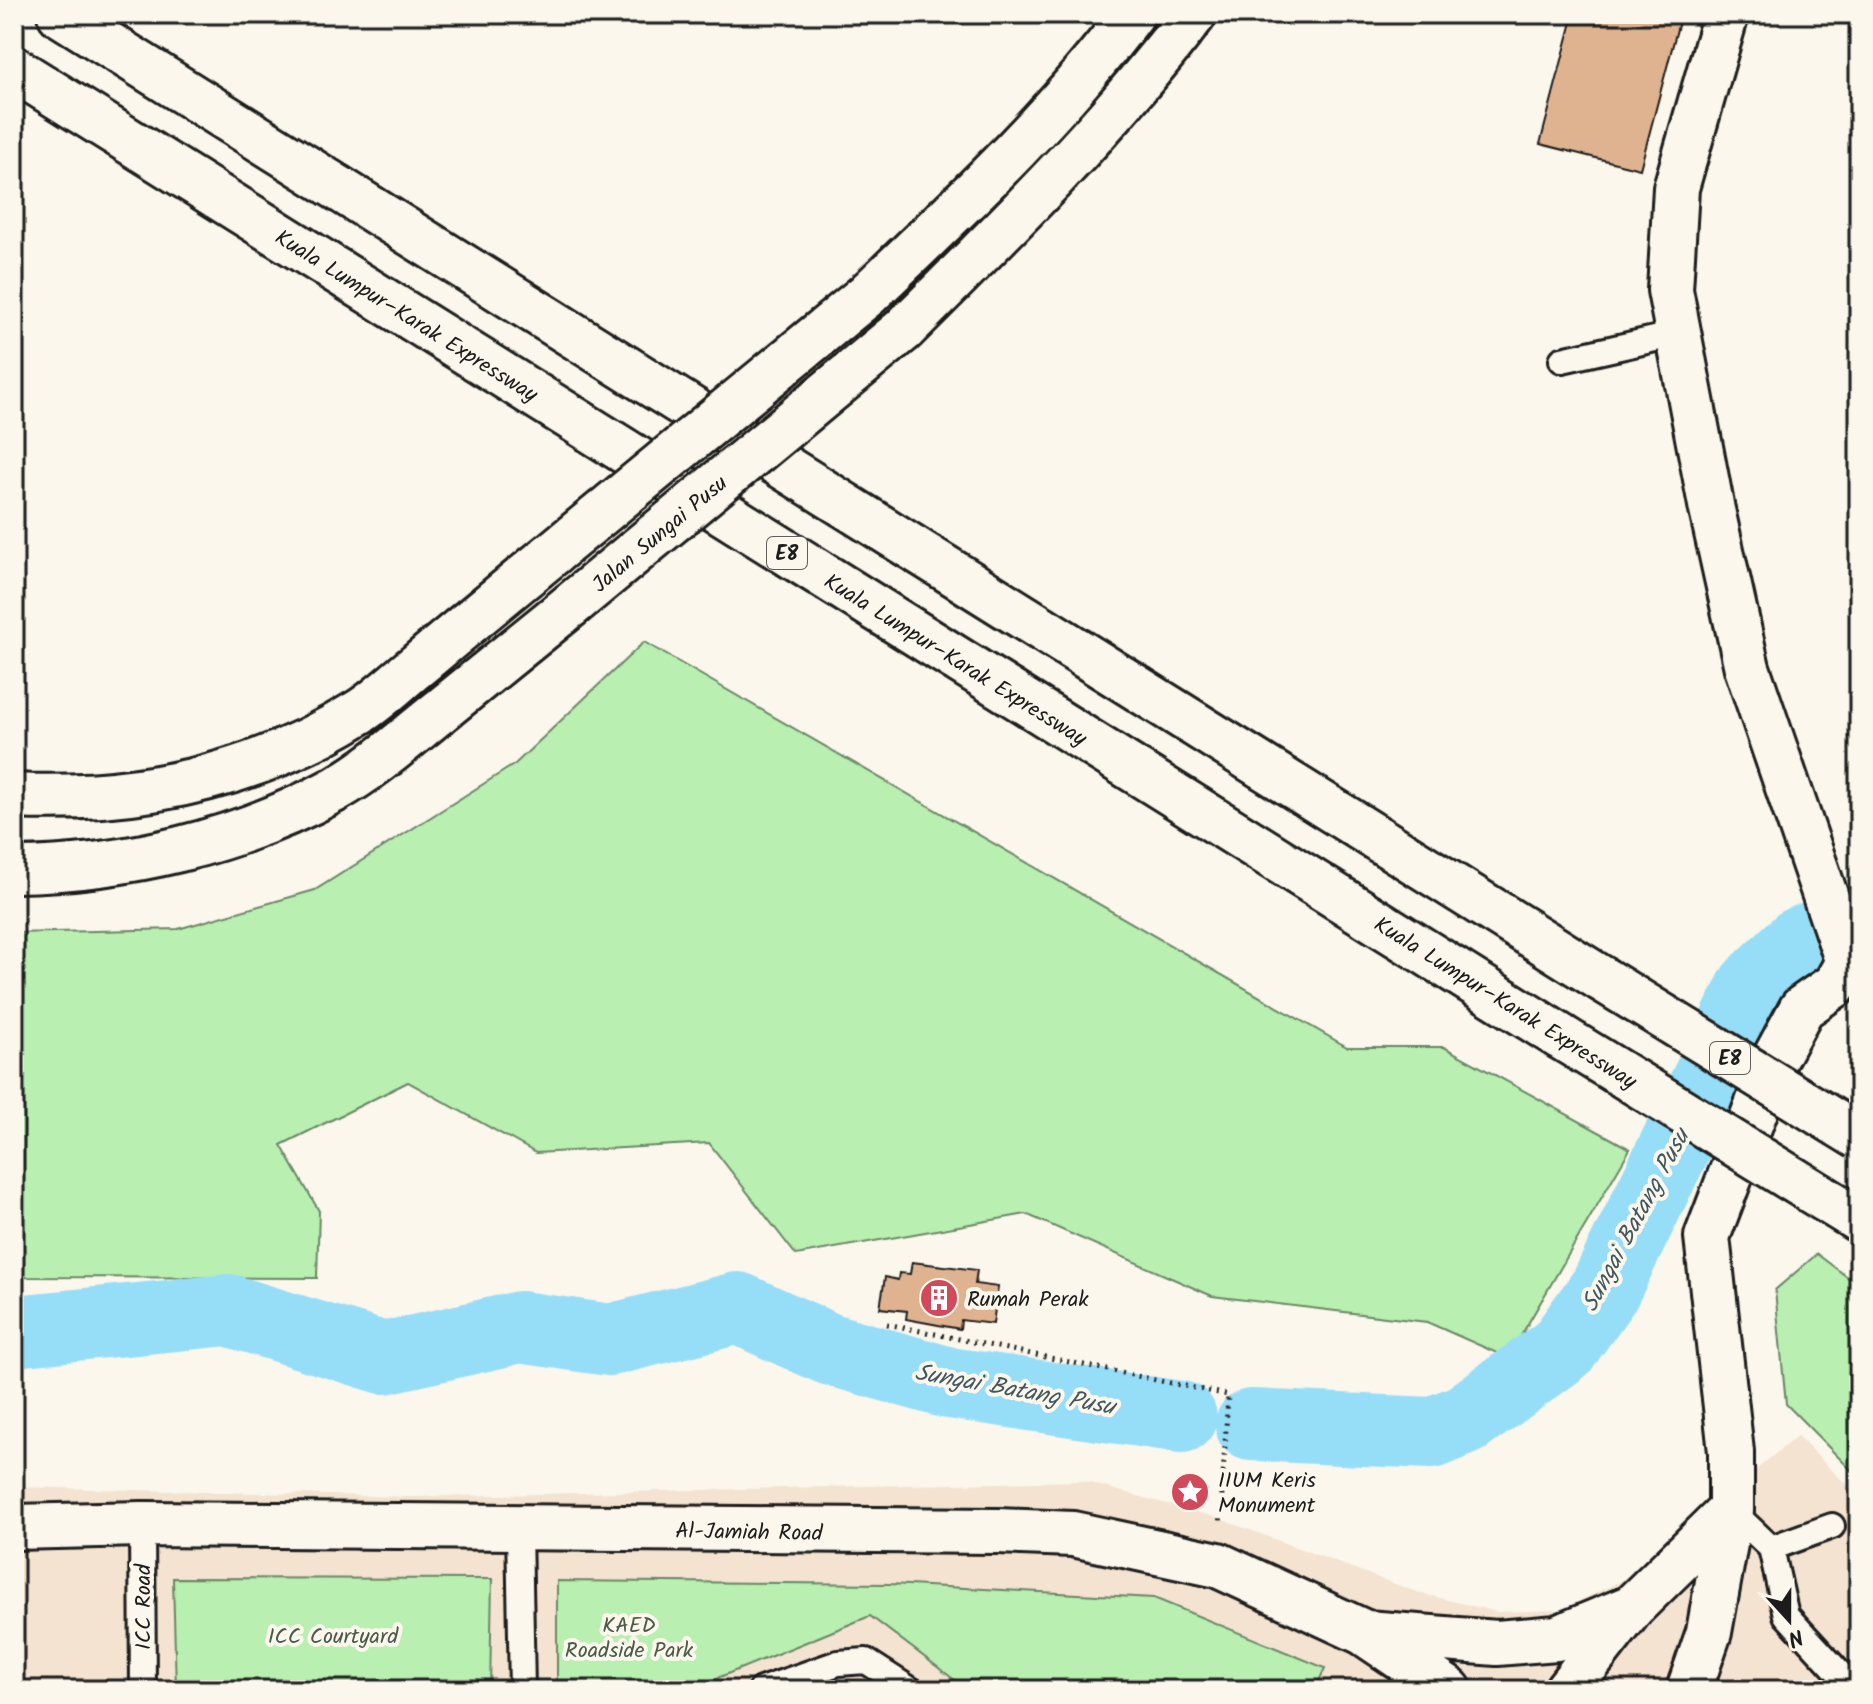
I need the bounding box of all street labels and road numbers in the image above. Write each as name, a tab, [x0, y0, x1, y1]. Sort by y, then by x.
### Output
street label: Kuala Lumpur–Karak Expressway	[267, 222, 545, 413]
street label: Jalan Sungai Pusu	[585, 467, 737, 602]
road number: E8	[767, 537, 807, 569]
street label: Kuala Lumpur–Karak Expressway	[816, 566, 1094, 757]
street label: Kuala Lumpur–Karak Expressway	[1366, 909, 1644, 1100]
road number: E8	[1710, 1042, 1750, 1074]
street label: Al-Jamiah Road	[675, 1515, 824, 1552]
street label: ICC Road	[127, 1563, 162, 1650]

